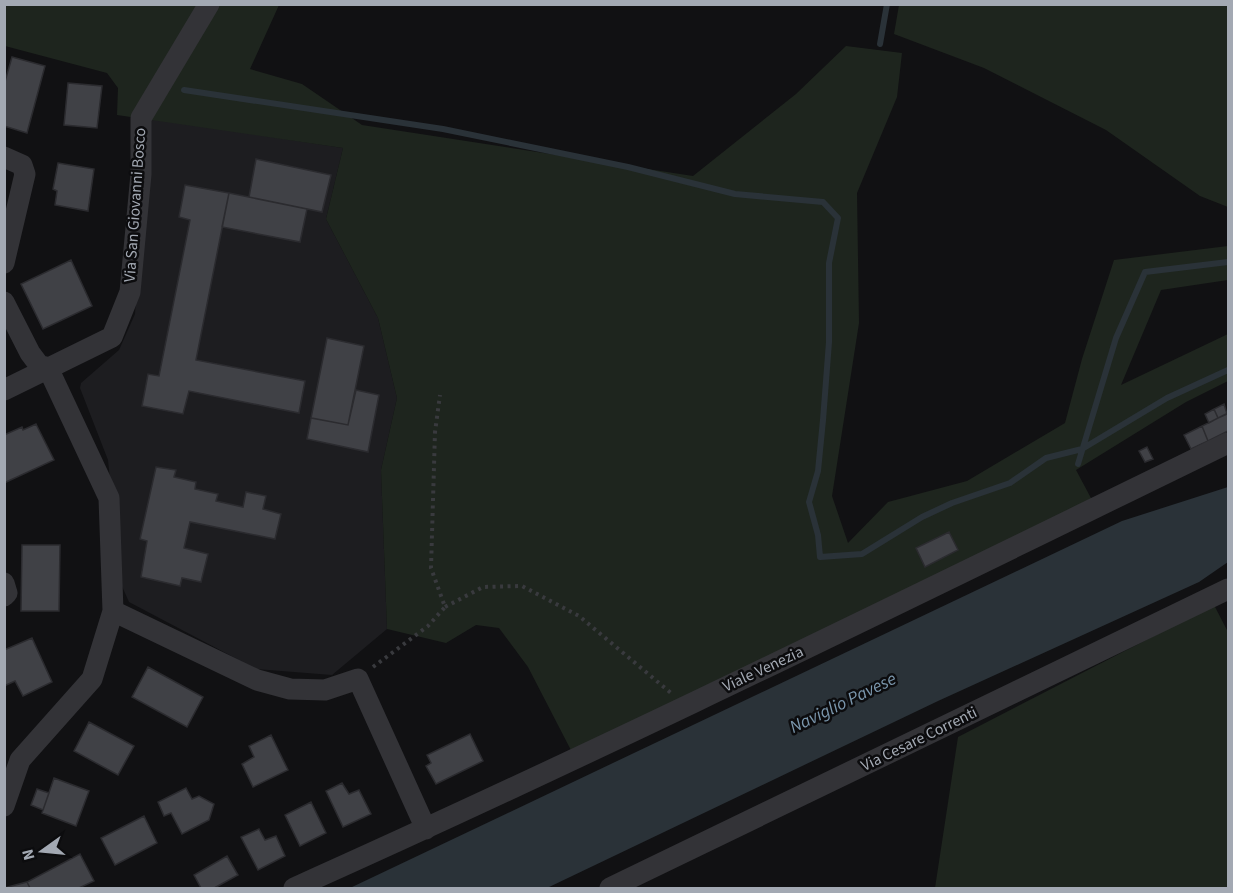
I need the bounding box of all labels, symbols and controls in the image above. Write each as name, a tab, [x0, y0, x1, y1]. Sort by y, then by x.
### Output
street label: Via San Giovanni Bosco	[119, 127, 151, 283]
street label: Viale Venezia	[719, 641, 807, 697]
water label: Naviglio Pavese	[785, 666, 901, 740]
street label: Via Cesare Correnti	[857, 701, 981, 777]
north arrow	[12, 821, 72, 881]
text: N	[16, 847, 40, 863]

